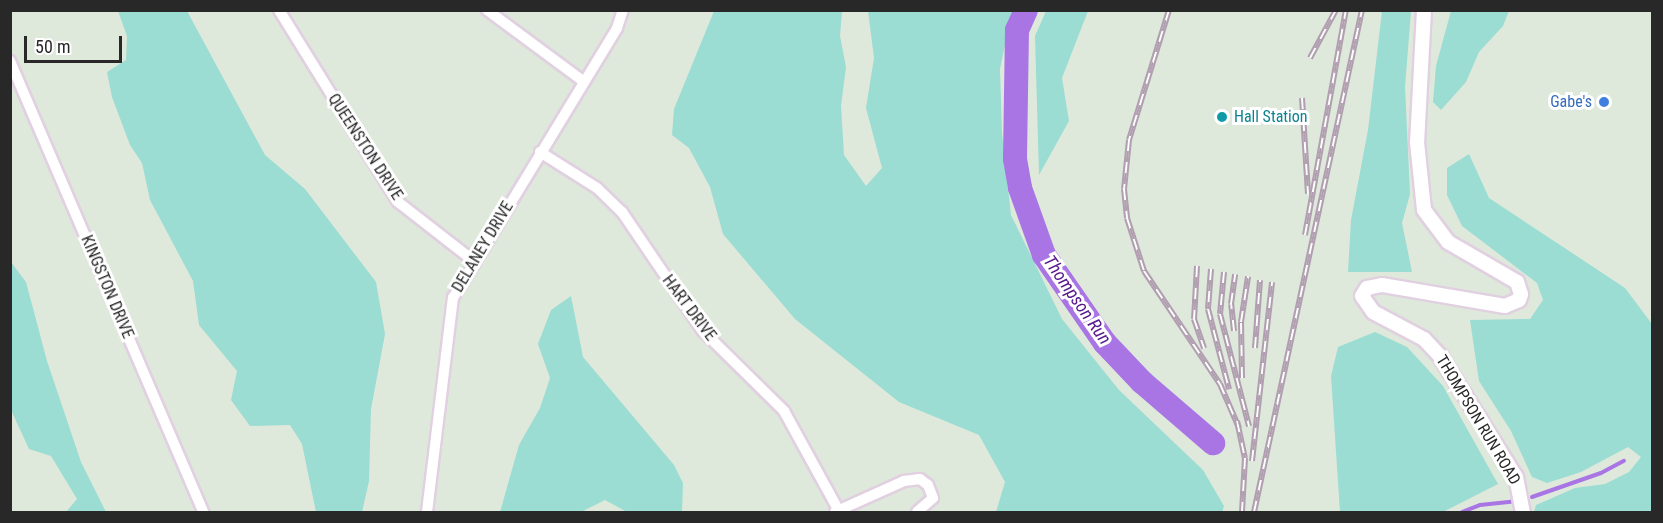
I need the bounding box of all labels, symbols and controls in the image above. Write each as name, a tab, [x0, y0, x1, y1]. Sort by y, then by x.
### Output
scale bar	[27, 24, 124, 62]
text: 50 m	[35, 36, 70, 57]
street label: QUEENSTON DRIVE	[324, 90, 406, 204]
place label: Gabe's	[1550, 92, 1592, 112]
marker: Gabe's	[1597, 95, 1611, 109]
place label: Hall Station	[1234, 107, 1307, 127]
marker: Hall Station	[1215, 110, 1229, 124]
street label: DELANEY DRIVE	[448, 198, 518, 296]
street label: KINGSTON DRIVE	[77, 233, 137, 341]
water label: Thompson Run	[1038, 251, 1116, 349]
street label: HART DRIVE	[658, 271, 720, 345]
street label: THOMPSON RUN ROAD	[1432, 352, 1524, 488]

